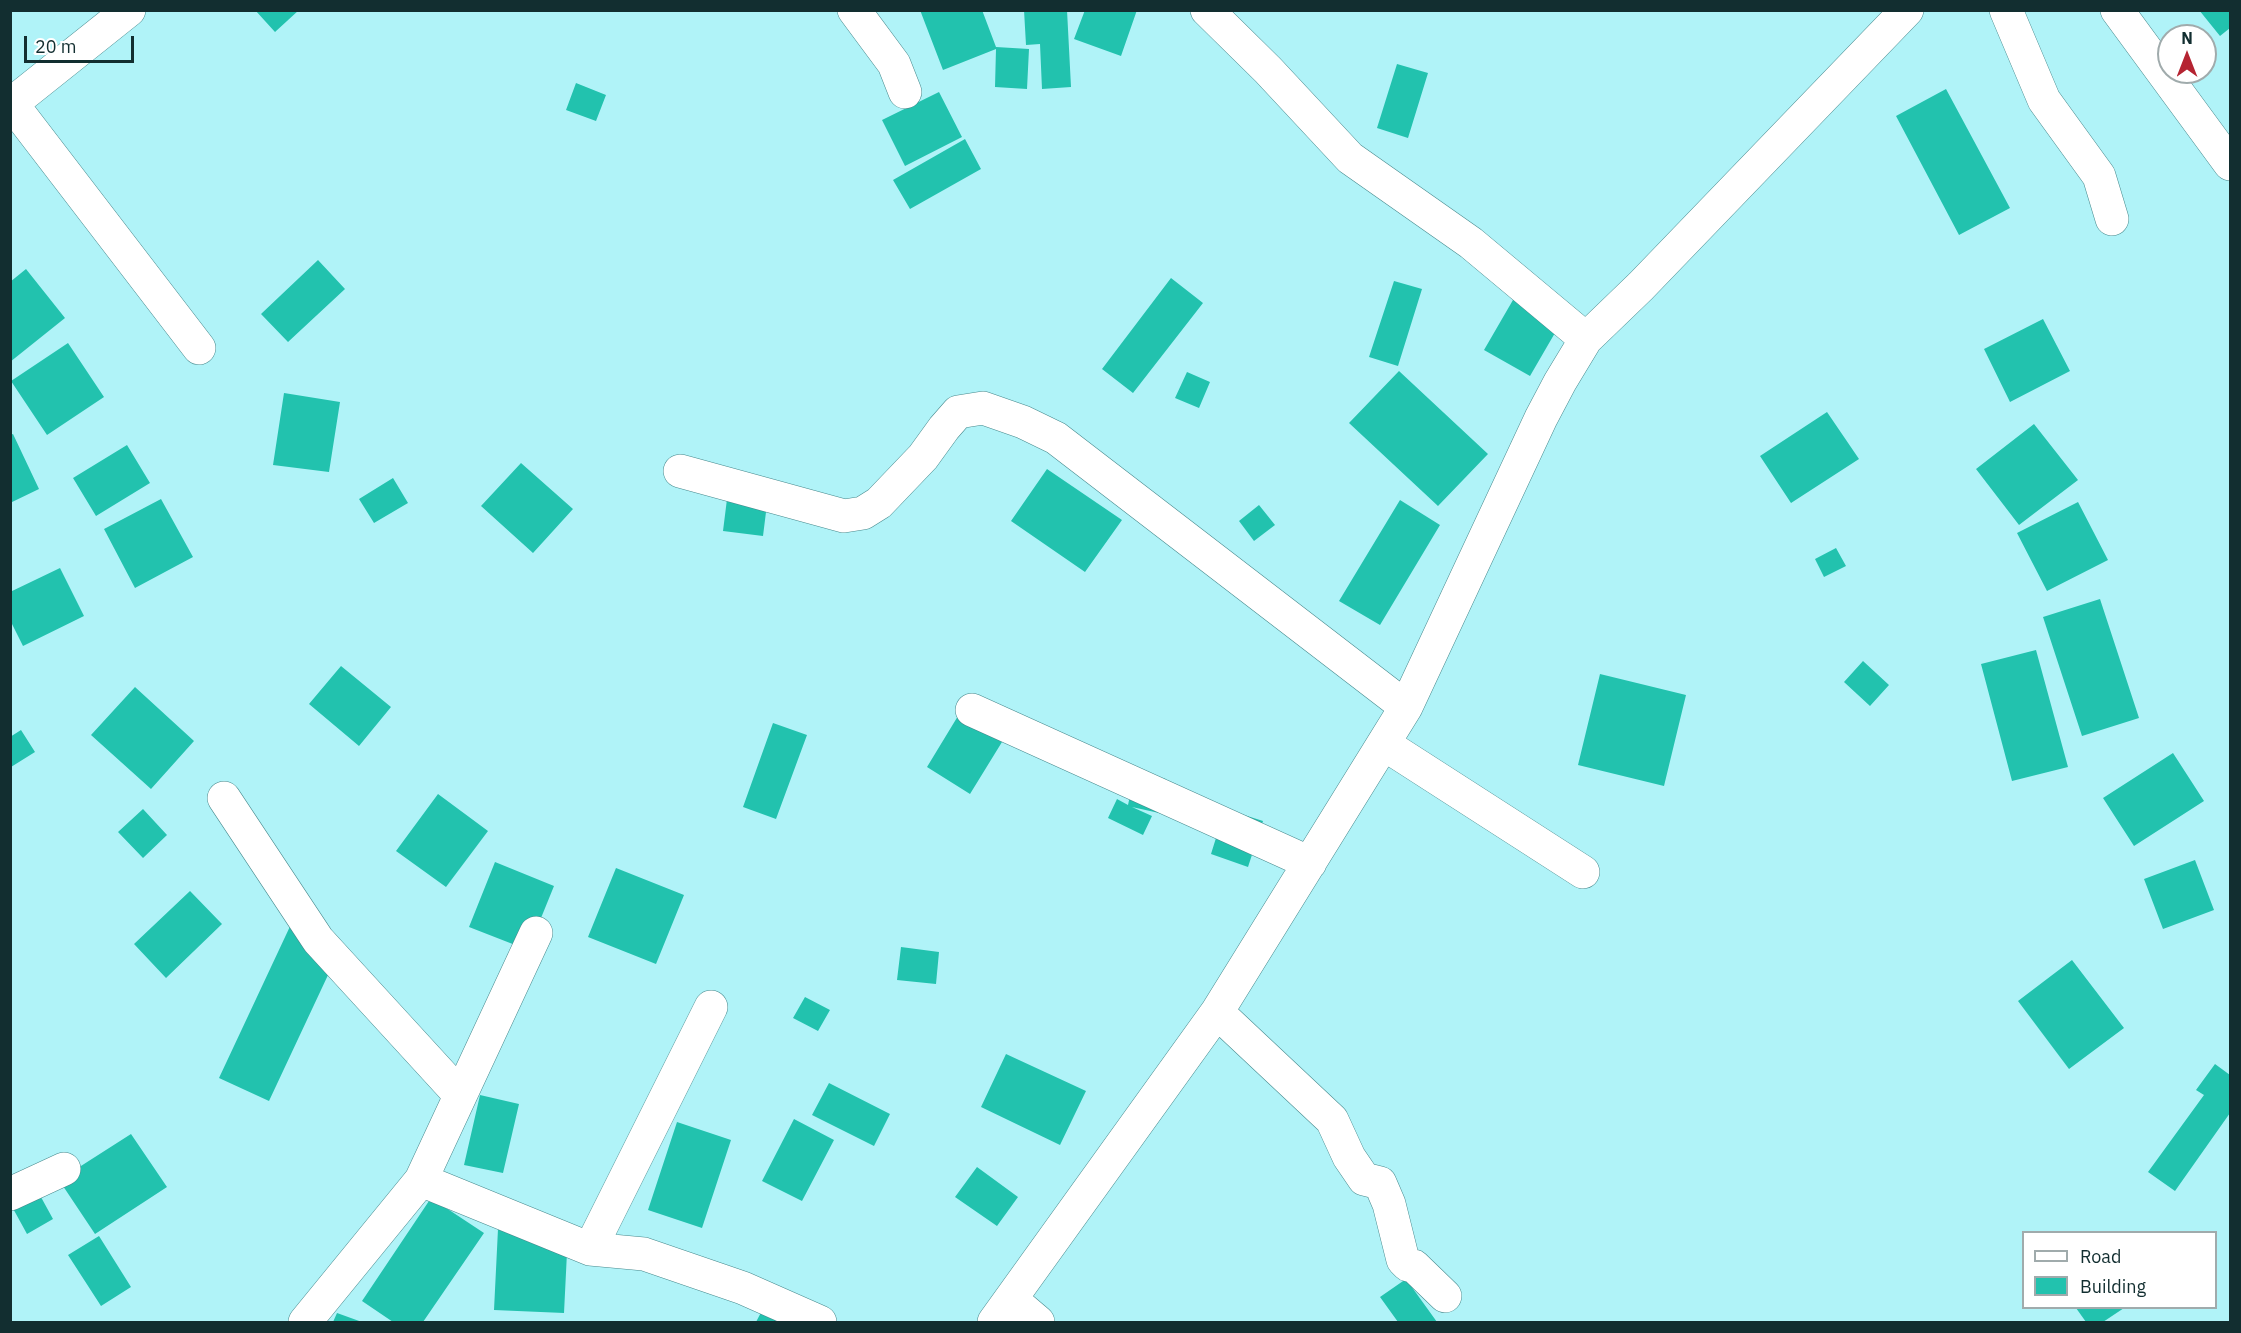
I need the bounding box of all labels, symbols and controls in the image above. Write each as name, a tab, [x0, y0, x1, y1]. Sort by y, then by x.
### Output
scale bar	[27, 24, 136, 62]
north arrow	[2157, 24, 2217, 84]
text: N	[2181, 28, 2193, 48]
text: 20 m	[35, 35, 77, 58]
legend	[2022, 1231, 2217, 1309]
text: Road	[2080, 1245, 2121, 1268]
text: Building	[2080, 1275, 2146, 1298]

